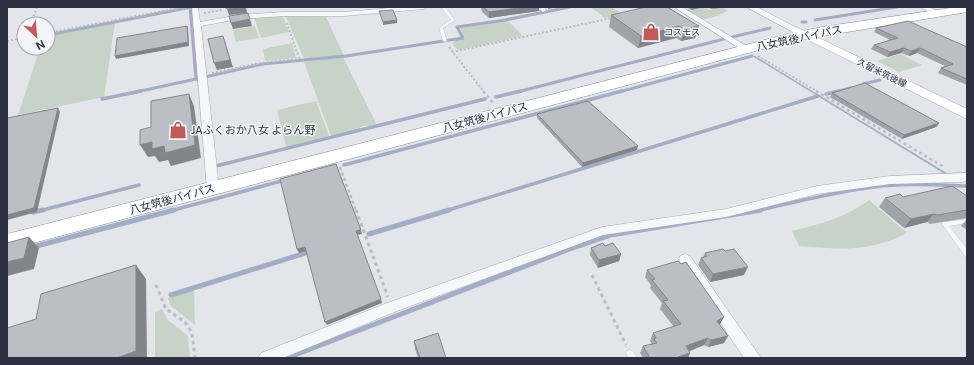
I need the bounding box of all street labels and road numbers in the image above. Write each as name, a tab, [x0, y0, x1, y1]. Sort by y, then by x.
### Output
street label: 八女筑後バイパス	[755, 23, 843, 53]
street label: 久留米筑後線	[856, 56, 910, 90]
street label: 八女筑後バイパス	[441, 100, 529, 134]
street label: 八女筑後バイパス	[128, 182, 216, 216]

